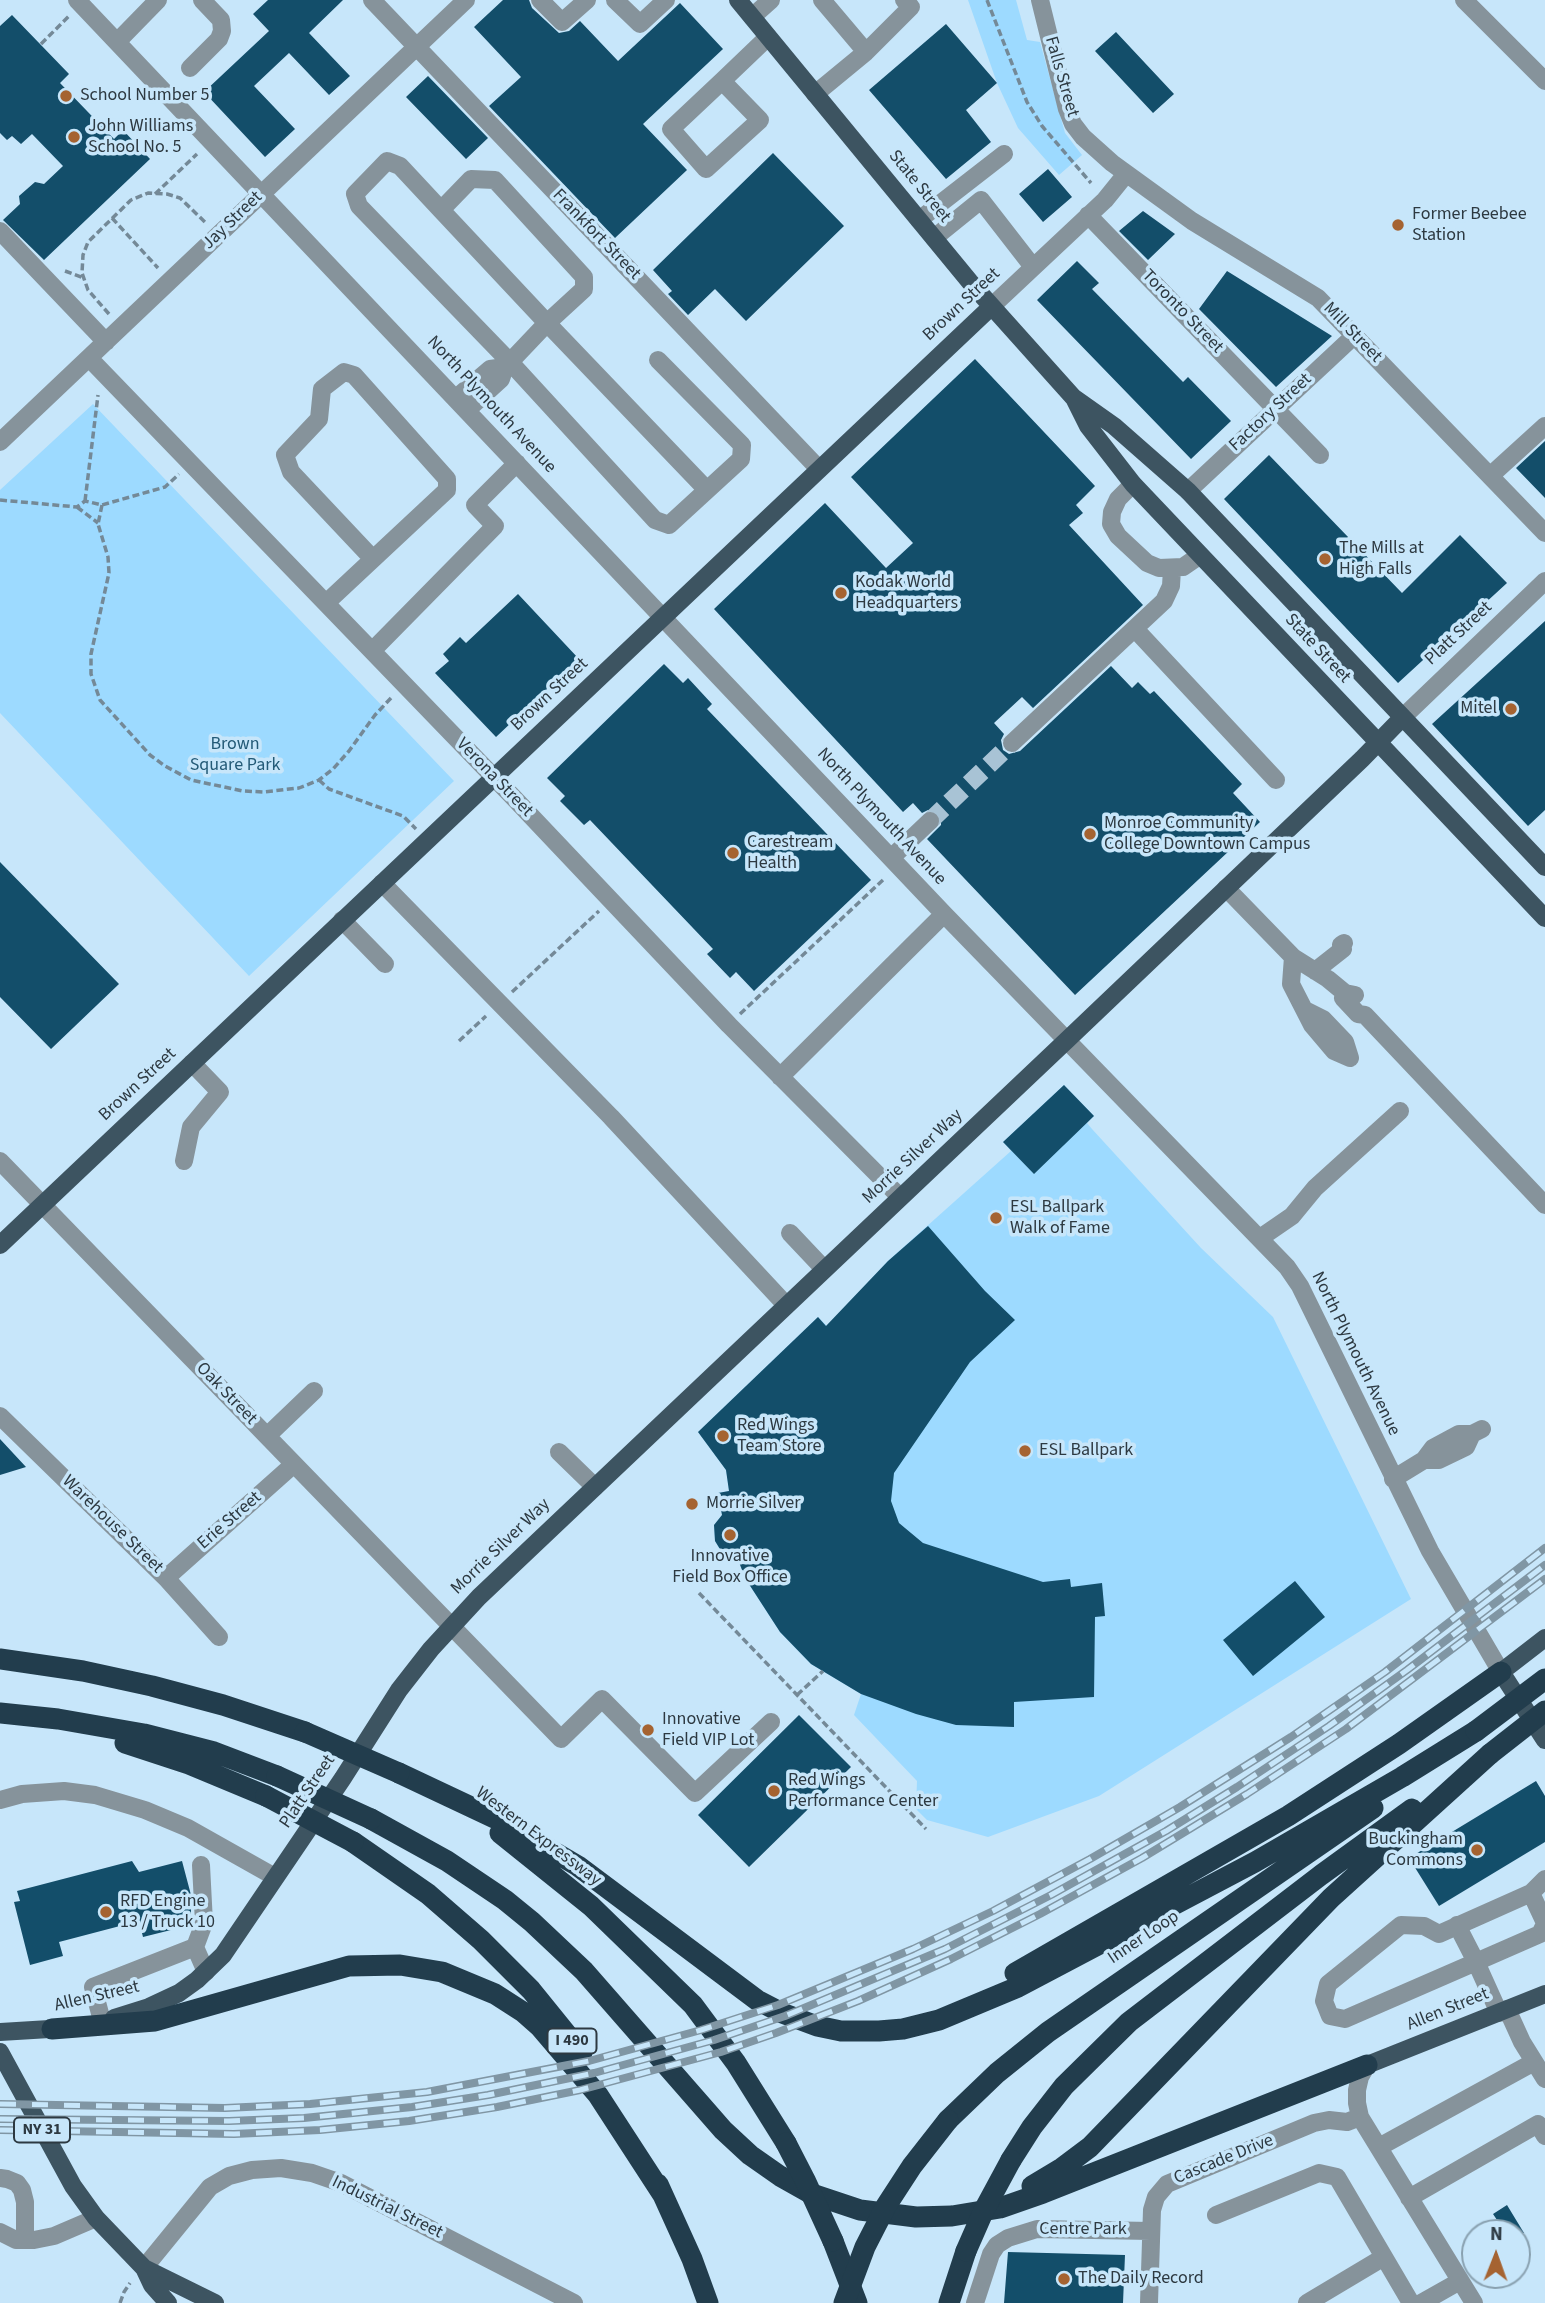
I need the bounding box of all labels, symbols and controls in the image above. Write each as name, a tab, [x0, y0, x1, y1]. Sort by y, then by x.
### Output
street label: Falls Street	[1039, 34, 1083, 120]
place label: School Number 5	[80, 85, 209, 107]
marker: School Number 5	[58, 88, 74, 104]
place label: John Williams School No. 5	[88, 116, 193, 158]
marker: John Williams School No. 5	[66, 129, 82, 145]
street label: State Street	[883, 146, 955, 228]
street label: Frankfort Street	[547, 185, 645, 285]
street label: Jay Street	[199, 187, 267, 255]
place label: Former Beebee Station	[1412, 204, 1527, 246]
marker: Former Beebee Station	[1390, 217, 1406, 233]
street label: Brown Street	[919, 264, 1005, 346]
street label: Toronto Street	[1137, 266, 1227, 358]
street label: Mill Street	[1318, 298, 1386, 368]
street label: North Plymouth Avenue	[422, 332, 560, 478]
street label: Factory Street	[1225, 369, 1317, 457]
place label: The Mills at High Falls	[1339, 538, 1424, 580]
marker: The Mills at High Falls	[1317, 551, 1333, 567]
place label: Kodak World Headquarters	[855, 572, 958, 614]
marker: Kodak World Headquarters	[833, 585, 849, 601]
street label: Platt Street	[1421, 597, 1497, 671]
street label: State Street	[1279, 610, 1355, 688]
street label: Brown Street	[507, 654, 593, 736]
place label: Mitel	[1460, 698, 1497, 720]
marker: Mitel	[1503, 701, 1519, 717]
park label: Brown Square Park	[190, 734, 280, 776]
street label: Verona Street	[451, 734, 537, 822]
street label: North Plymouth Avenue	[812, 744, 950, 890]
place label: Monroe Community College Downtown Campus	[1104, 813, 1310, 856]
marker: Monroe Community College Downtown Campus	[1082, 826, 1098, 842]
place label: Carestream Health	[747, 832, 833, 874]
marker: Carestream Health	[725, 845, 741, 861]
street label: Brown Street	[95, 1044, 181, 1126]
street label: Morrie Silver Way	[858, 1105, 968, 1209]
place label: ESL Ballpark Walk of Fame	[1010, 1197, 1110, 1240]
marker: ESL Ballpark Walk of Fame	[988, 1210, 1004, 1226]
street label: North Plymouth Avenue	[1306, 1268, 1404, 1440]
street label: Oak Street	[191, 1358, 261, 1430]
place label: Red Wings Team Store	[737, 1415, 822, 1458]
marker: Red Wings Team Store	[715, 1428, 731, 1444]
place label: ESL Ballpark	[1039, 1440, 1133, 1462]
marker: ESL Ballpark	[1017, 1443, 1033, 1459]
street label: Warehouse Street	[57, 1471, 167, 1579]
street label: Erie Street	[194, 1487, 266, 1555]
place label: Morrie Silver	[706, 1493, 800, 1515]
street label: Morrie Silver Way	[447, 1494, 555, 1600]
marker: Morrie Silver	[684, 1496, 700, 1512]
marker: Innovative Field Box Office	[722, 1527, 738, 1543]
place label: Innovative Field Box Office	[672, 1546, 788, 1588]
place label: Innovative Field VIP Lot	[662, 1709, 754, 1752]
marker: Innovative Field VIP Lot	[640, 1722, 656, 1738]
street label: Platt Street	[276, 1751, 340, 1833]
place label: Red Wings Performance Center	[788, 1770, 938, 1812]
street label: Western Expressway	[471, 1783, 605, 1891]
marker: Red Wings Performance Center	[766, 1783, 782, 1799]
place label: Buckingham Commons	[1368, 1829, 1463, 1871]
marker: Buckingham Commons	[1469, 1842, 1485, 1858]
place label: RFD Engine 13 / Truck 10	[120, 1891, 215, 1934]
marker: RFD Engine 13 / Truck 10	[98, 1904, 114, 1920]
street label: Inner Loop	[1104, 1906, 1184, 1970]
street label: Allen Street	[52, 1977, 142, 2017]
street label: Allen Street	[1404, 1984, 1492, 2036]
road number: I 490	[548, 2028, 596, 2054]
road number: NY 31	[14, 2118, 70, 2142]
street label: Cascade Drive	[1171, 2130, 1277, 2190]
street label: Industrial Street	[328, 2172, 446, 2244]
street label: Centre Park	[1039, 2219, 1127, 2241]
north arrow	[1461, 2219, 1531, 2289]
text: N	[1490, 2221, 1503, 2248]
place label: The Daily Record	[1078, 2268, 1204, 2290]
marker: The Daily Record	[1056, 2271, 1072, 2287]

